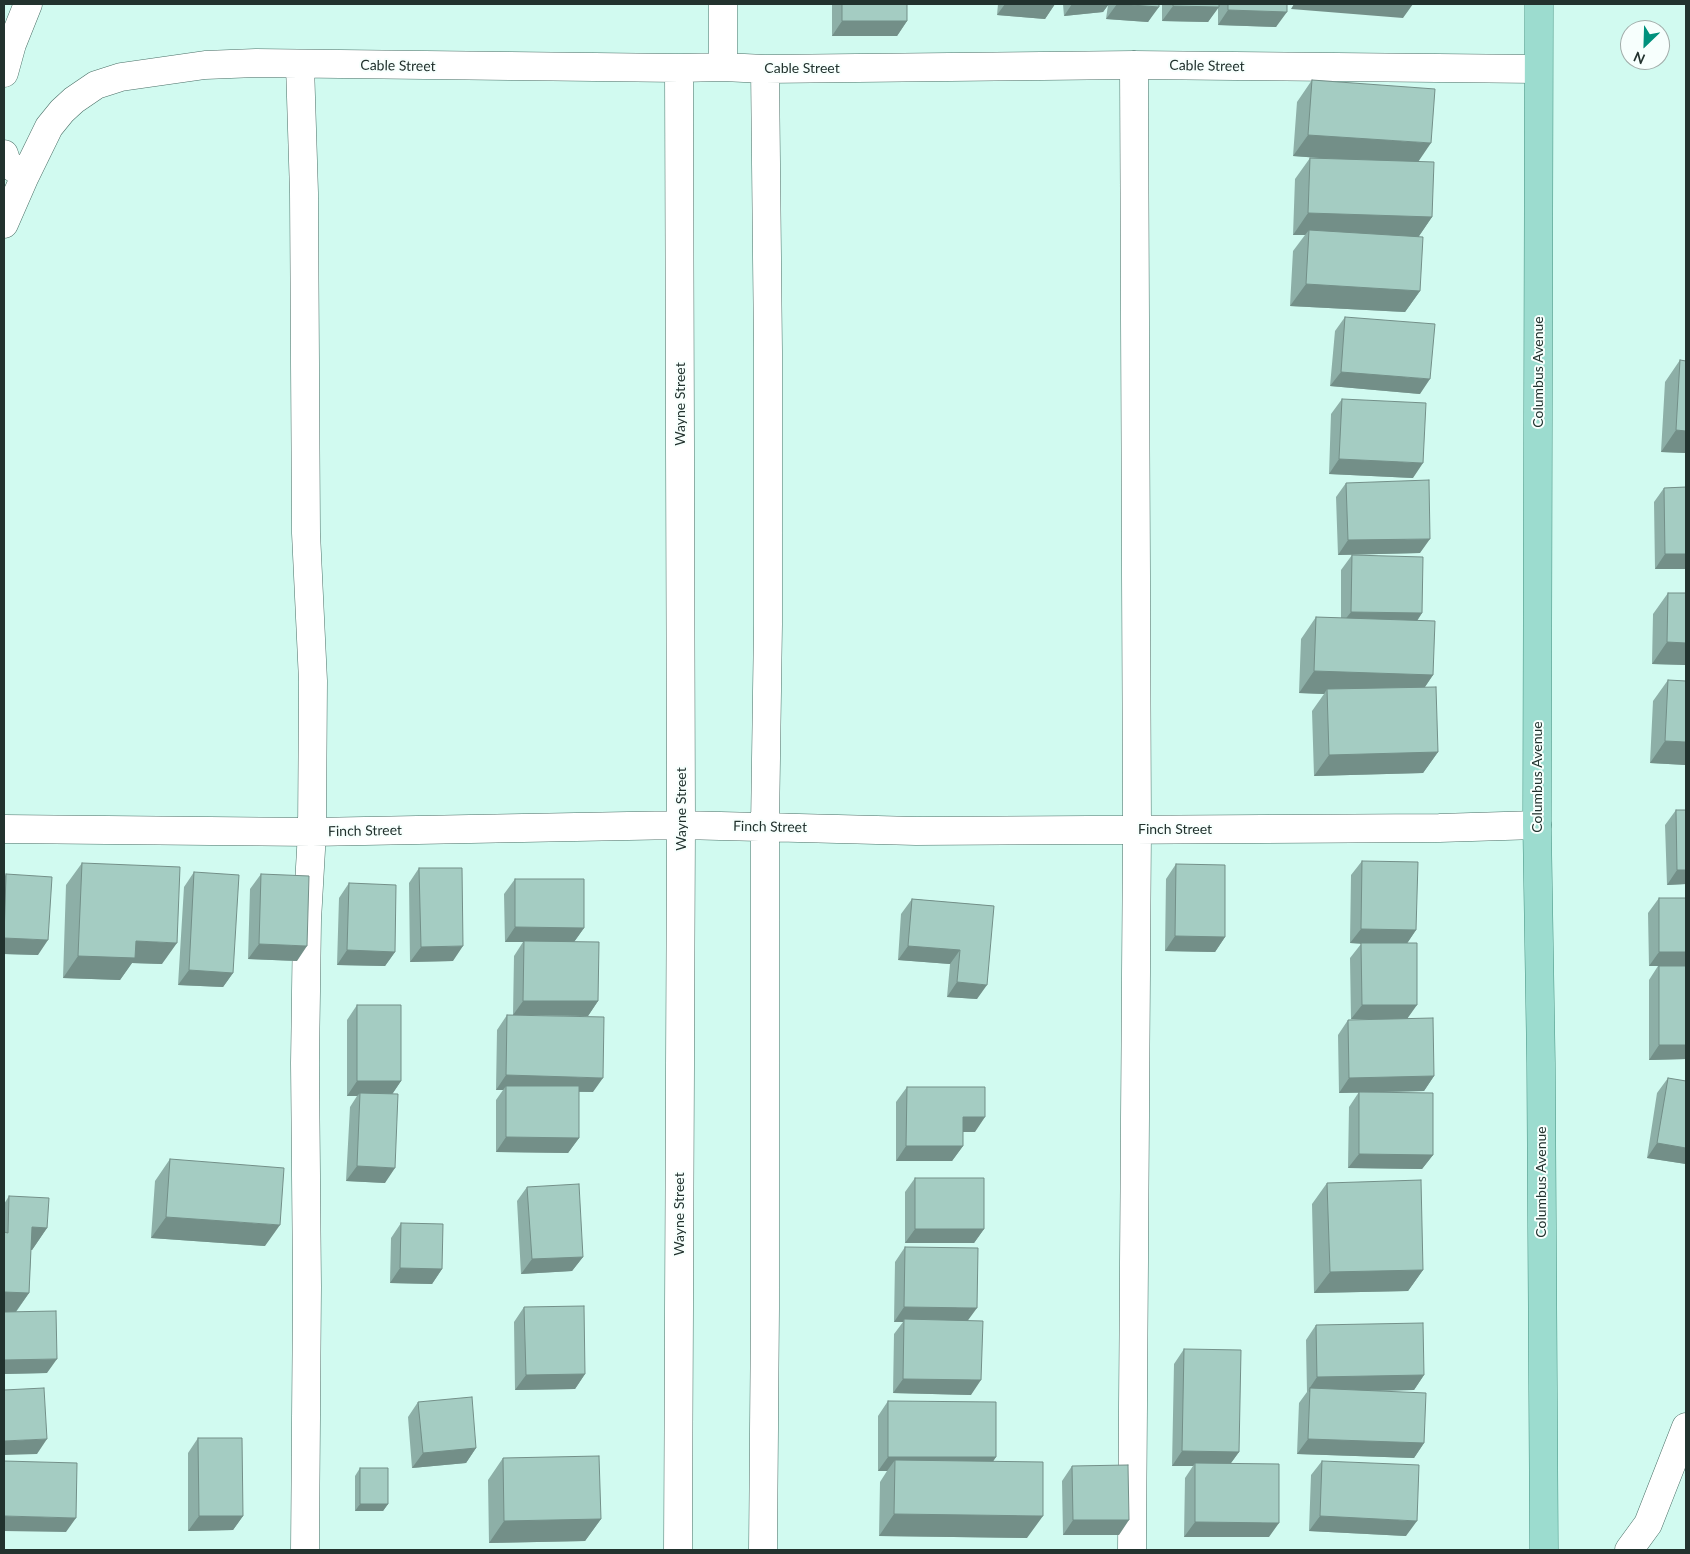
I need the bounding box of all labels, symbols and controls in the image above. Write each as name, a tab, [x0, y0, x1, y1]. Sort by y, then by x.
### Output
north arrow	[1620, 20, 1670, 70]
text: N	[1631, 48, 1647, 68]
street label: Cable Street	[360, 57, 436, 75]
street label: Cable Street	[1169, 57, 1245, 75]
street label: Cable Street	[764, 60, 840, 76]
street label: Columbus Avenue	[1530, 316, 1546, 428]
street label: Wayne Street	[672, 362, 688, 446]
street label: Columbus Avenue	[1529, 721, 1545, 833]
street label: Wayne Street	[673, 767, 689, 851]
street label: Finch Street	[733, 818, 807, 836]
street label: Finch Street	[1138, 821, 1212, 837]
street label: Finch Street	[328, 822, 402, 840]
street label: Columbus Avenue	[1533, 1126, 1549, 1238]
street label: Wayne Street	[671, 1172, 687, 1256]

